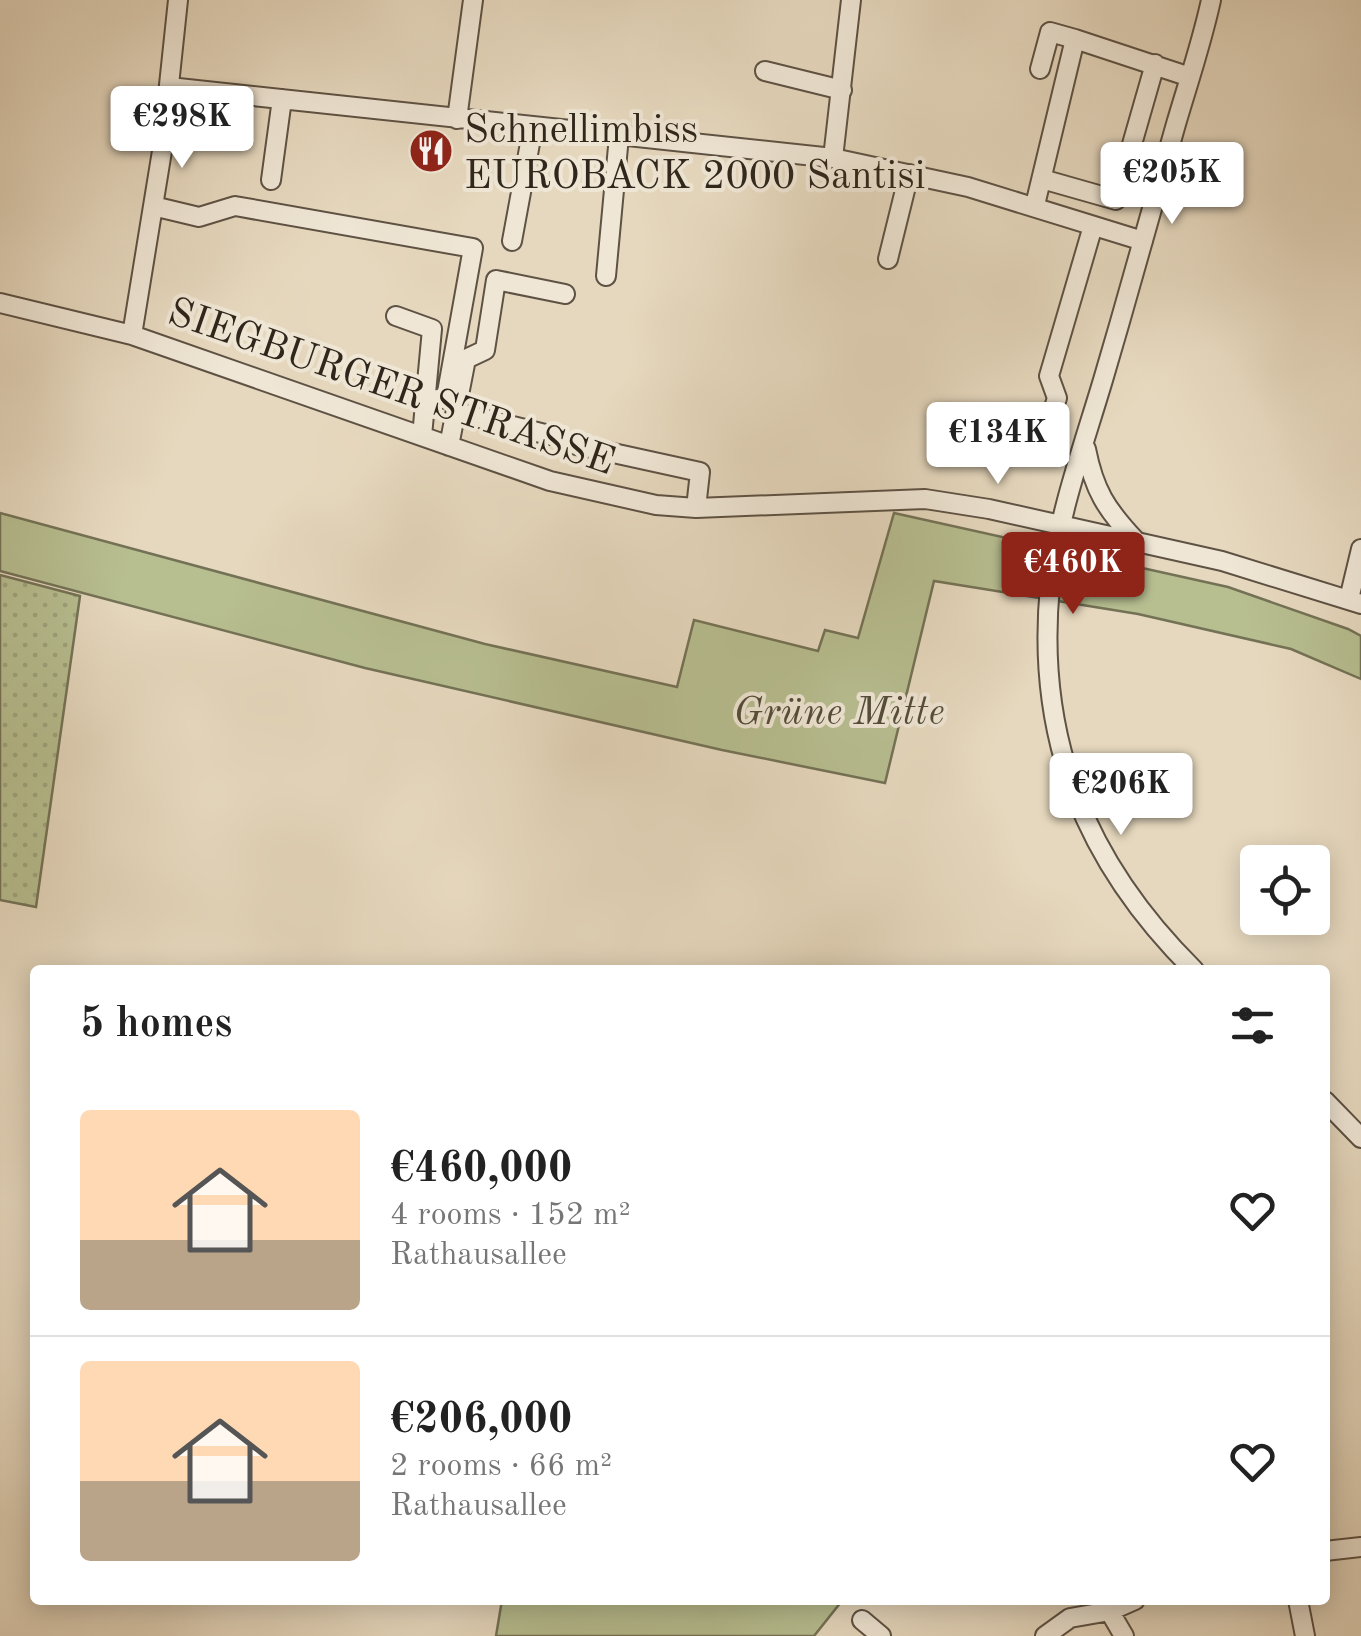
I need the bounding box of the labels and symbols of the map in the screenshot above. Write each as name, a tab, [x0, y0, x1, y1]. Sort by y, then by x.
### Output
pin: €298K	[112, 86, 252, 171]
place label: Schnellimbiss EUROBACK 2000 Santisi	[464, 112, 925, 198]
restaurant icon: Schnellimbiss EUROBACK 2000 Santisi	[408, 128, 454, 174]
pin: €205K	[1102, 142, 1242, 227]
street label: SIEGBURGER STRASSE	[162, 293, 619, 484]
pin: €134K	[928, 402, 1068, 487]
pin: €460K	[1003, 532, 1143, 617]
park label: Grüne Mitte	[733, 694, 945, 734]
pin: €206K	[1051, 753, 1191, 838]

